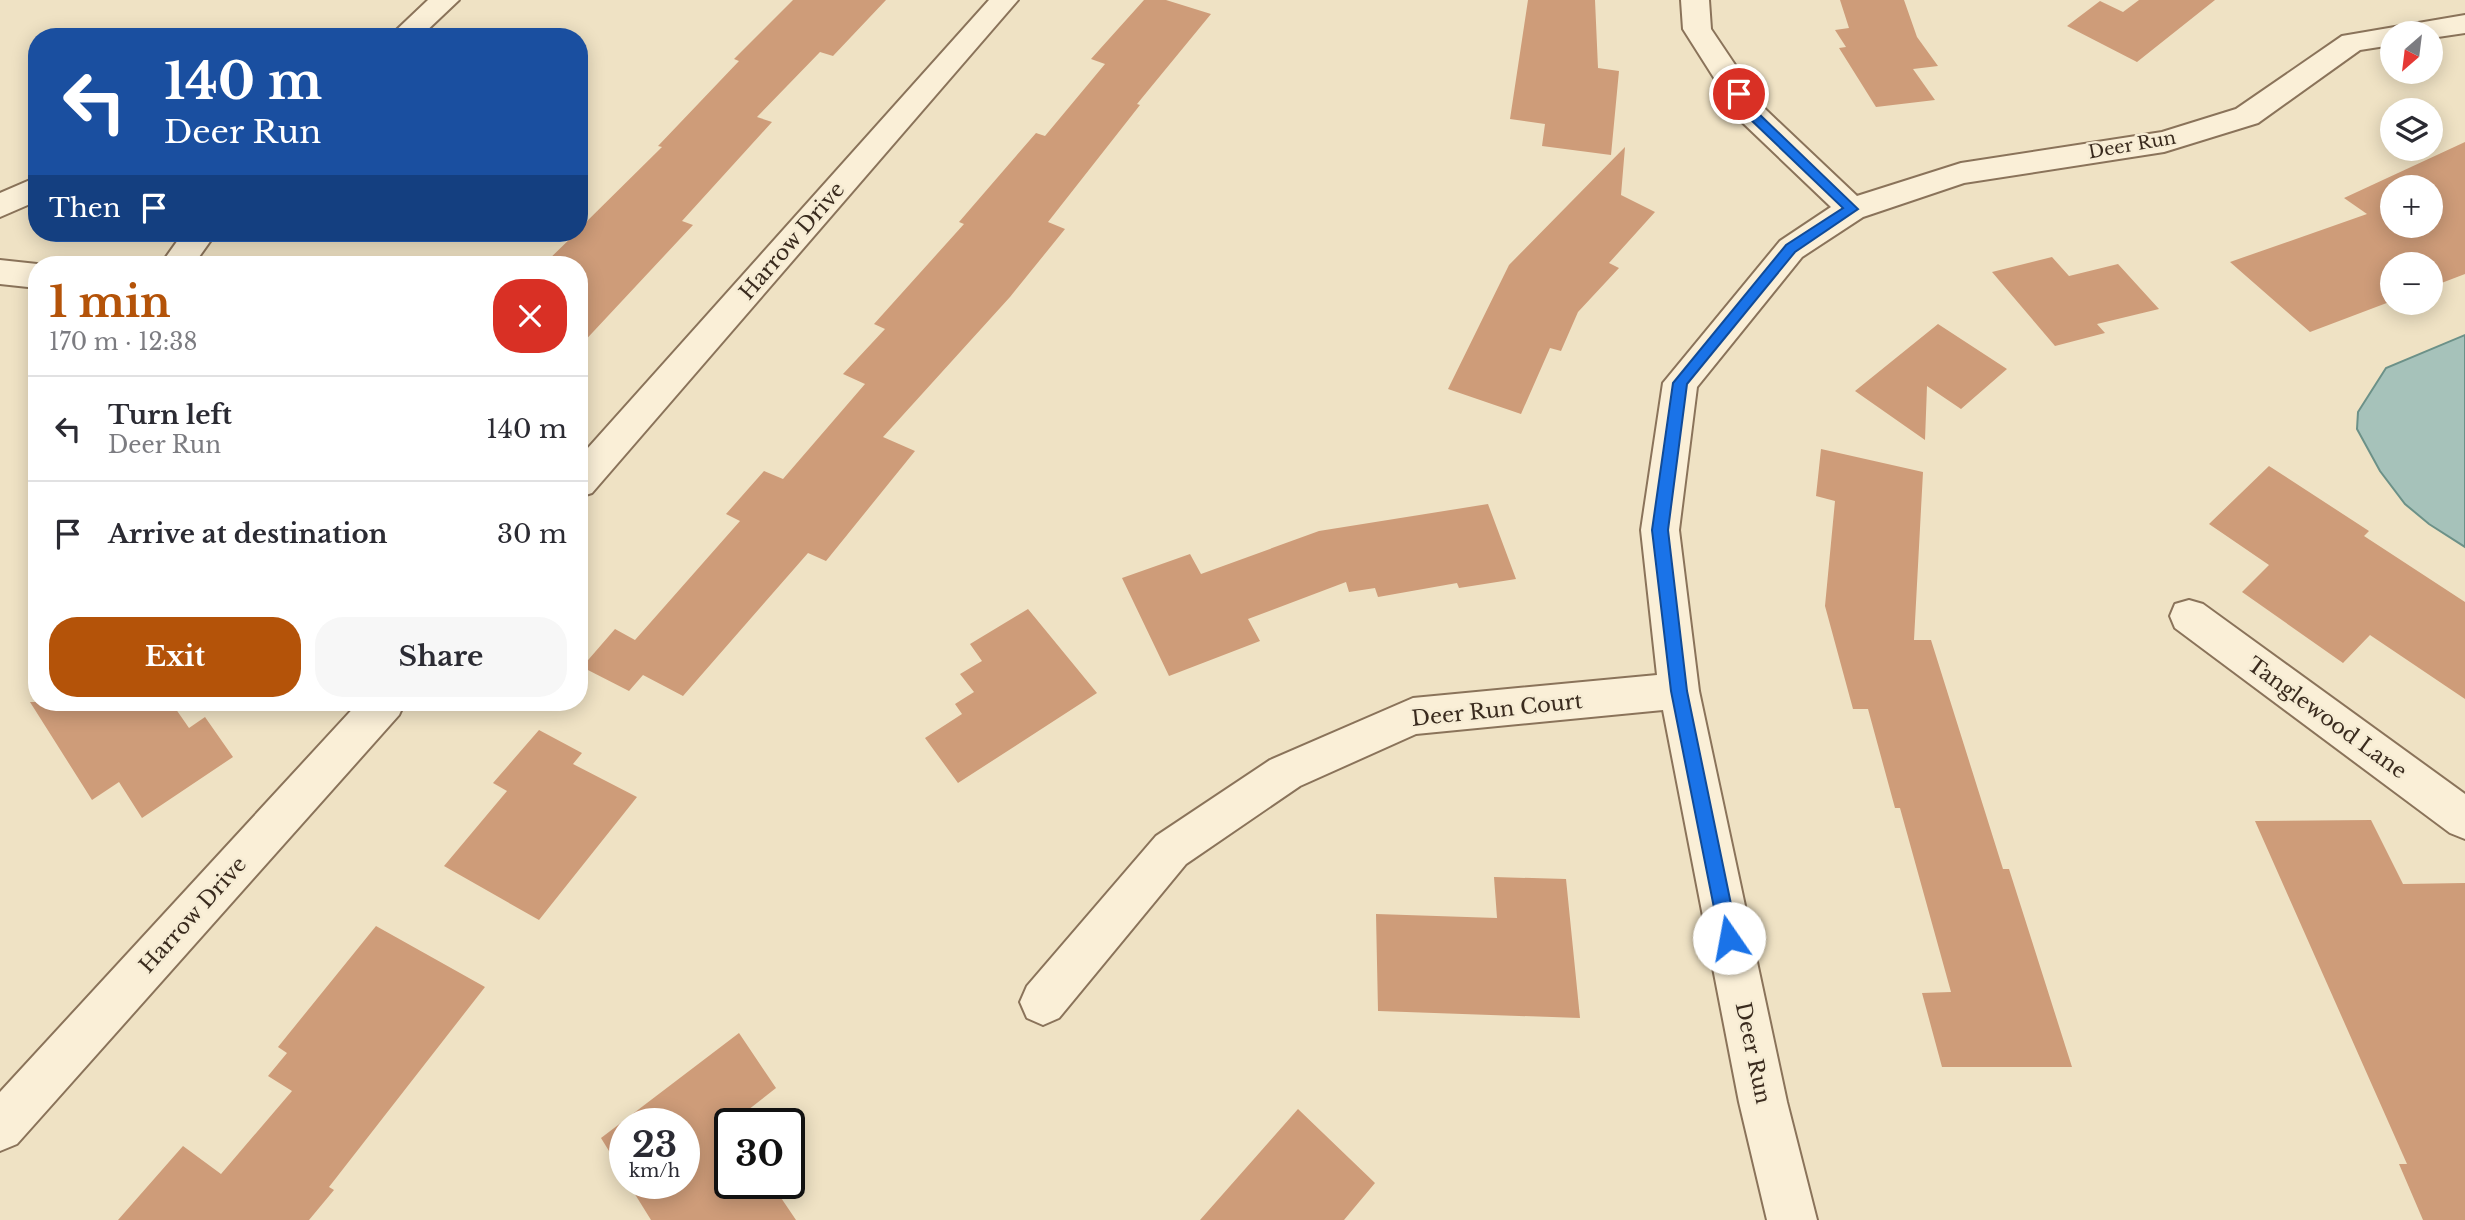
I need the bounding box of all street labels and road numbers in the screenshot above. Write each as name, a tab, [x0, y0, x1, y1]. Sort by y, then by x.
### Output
street label: Deer Run	[2087, 126, 2177, 164]
street label: Harrow Drive	[734, 177, 850, 305]
street label: Tanglewood Lane	[2242, 651, 2412, 785]
street label: Deer Run Court	[1410, 688, 1584, 732]
street label: Harrow Drive	[134, 851, 252, 979]
street label: Deer Run	[1730, 1000, 1776, 1106]

